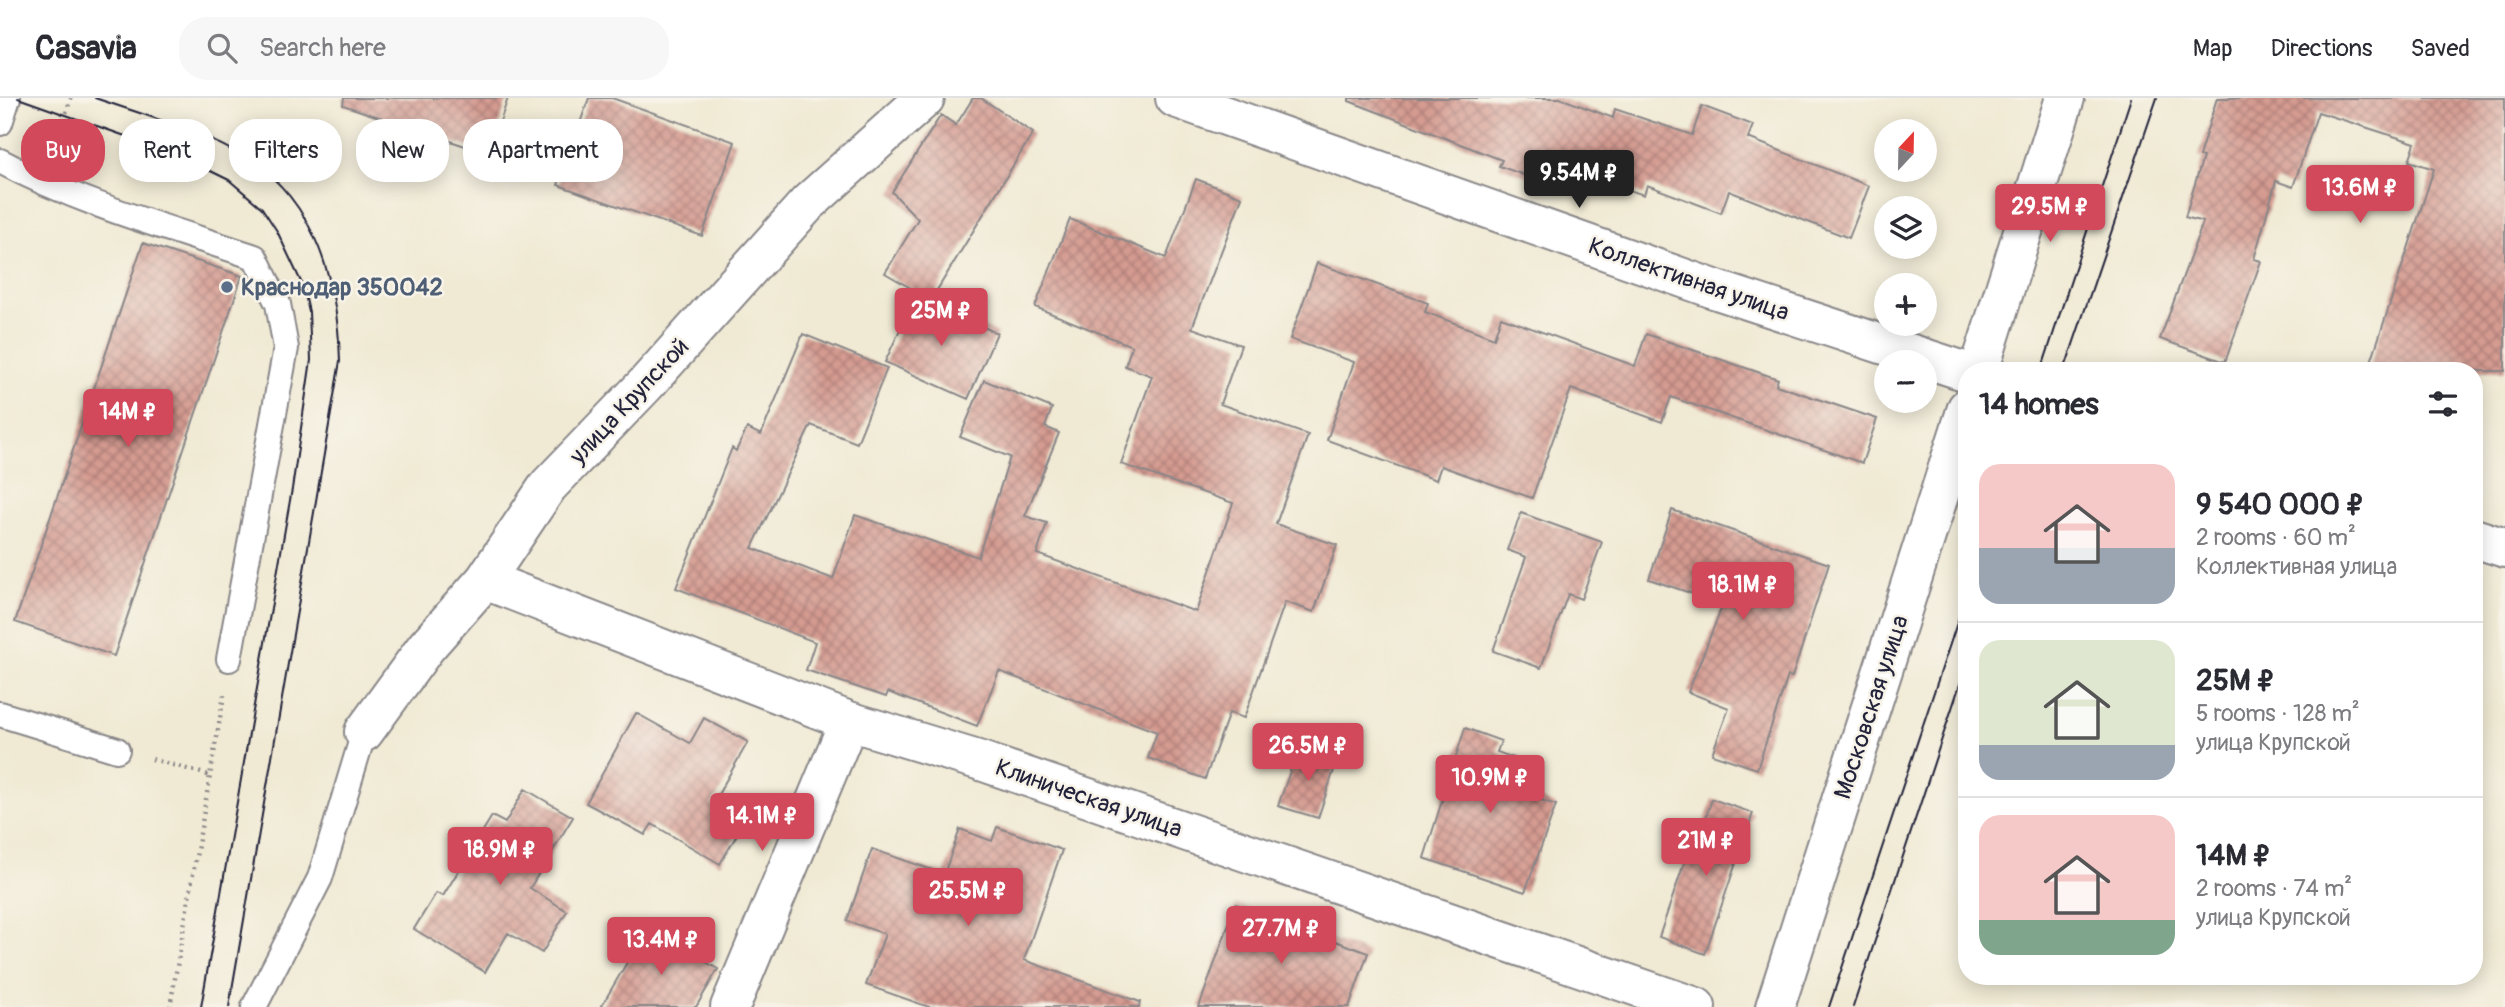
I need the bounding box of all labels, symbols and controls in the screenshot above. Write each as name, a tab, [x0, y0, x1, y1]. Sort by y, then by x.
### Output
search box	[179, 17, 669, 80]
text: Casavia	[35, 28, 137, 69]
icon: search	[203, 29, 241, 67]
text: Search here	[259, 32, 386, 64]
text: Map	[2193, 34, 2233, 63]
text: Directions	[2271, 34, 2372, 63]
text: Saved	[2410, 34, 2470, 63]
chip: Buy	[21, 119, 105, 182]
chip: Rent	[119, 119, 215, 182]
chip: Filters	[229, 119, 342, 182]
chip: New	[356, 119, 449, 182]
chip: Apartment	[463, 119, 623, 182]
north arrow	[1874, 119, 1937, 182]
map controls	[1874, 119, 1937, 413]
pin: 9.54M ₽	[1514, 150, 1644, 210]
text: 9.54M ₽	[1540, 158, 1618, 187]
pin: 13.6M ₽	[2295, 166, 2425, 225]
text: 13.6M ₽	[2322, 173, 2398, 202]
pin: 29.5M ₽	[1985, 184, 2115, 244]
text: 29.5M ₽	[2011, 192, 2089, 221]
button: layers	[1874, 196, 1937, 259]
street label: Коллективная улица	[1585, 232, 1793, 327]
place label: Краснодар 350042	[241, 273, 443, 302]
button: +	[1874, 273, 1937, 336]
marker: Краснодар 350042	[219, 279, 235, 295]
pin: 25M ₽	[892, 288, 990, 348]
text: 25M ₽	[911, 296, 971, 325]
street label: улица Крупской	[563, 332, 695, 471]
button: −	[1874, 350, 1937, 413]
icon: filters	[2424, 385, 2462, 423]
text: 14 homes	[1979, 386, 2099, 423]
pin: 14M ₽	[79, 390, 177, 449]
text: 14M ₽	[99, 397, 157, 426]
text: 9 540 000 ₽	[2196, 486, 2365, 523]
icon: home	[2035, 492, 2119, 576]
text: 2 rooms · 60 m²	[2196, 523, 2356, 552]
text: Коллективная улица	[2196, 552, 2397, 581]
pin: 18.1M ₽	[1678, 562, 1808, 622]
text: 18.1M ₽	[1708, 570, 1778, 599]
street label: Московская улица	[1828, 612, 1915, 803]
text: 25M ₽	[2196, 662, 2275, 699]
icon: home	[2035, 668, 2119, 752]
text: 5 rooms · 128 m²	[2196, 699, 2360, 728]
pin: 26.5M ₽	[1243, 724, 1373, 783]
text: улица Крупской	[2196, 728, 2351, 757]
text: 26.5M ₽	[1268, 731, 1348, 760]
street label: Клиническая улица	[992, 753, 1186, 844]
pin: 10.9M ₽	[1425, 756, 1555, 815]
text: 10.9M ₽	[1452, 763, 1528, 792]
pin: 14.1M ₽	[697, 794, 827, 853]
text: 14.1M ₽	[726, 801, 798, 830]
pin: 21M ₽	[1657, 818, 1755, 878]
text: 21M ₽	[1677, 826, 1735, 855]
pin: 18.9M ₽	[435, 828, 565, 887]
text: 18.9M ₽	[464, 835, 536, 864]
text: 14M ₽	[2196, 837, 2271, 874]
icon: home	[2035, 843, 2119, 927]
pin: 25.5M ₽	[903, 868, 1033, 928]
text: 2 rooms · 74 m²	[2196, 874, 2352, 903]
text: 25.5M ₽	[929, 876, 1007, 905]
text: улица Крупской	[2196, 903, 2351, 932]
pin: 27.7M ₽	[1216, 906, 1346, 966]
text: 27.7M ₽	[1242, 914, 1320, 943]
pin: 13.4M ₽	[596, 918, 726, 977]
text: 13.4M ₽	[623, 925, 699, 954]

